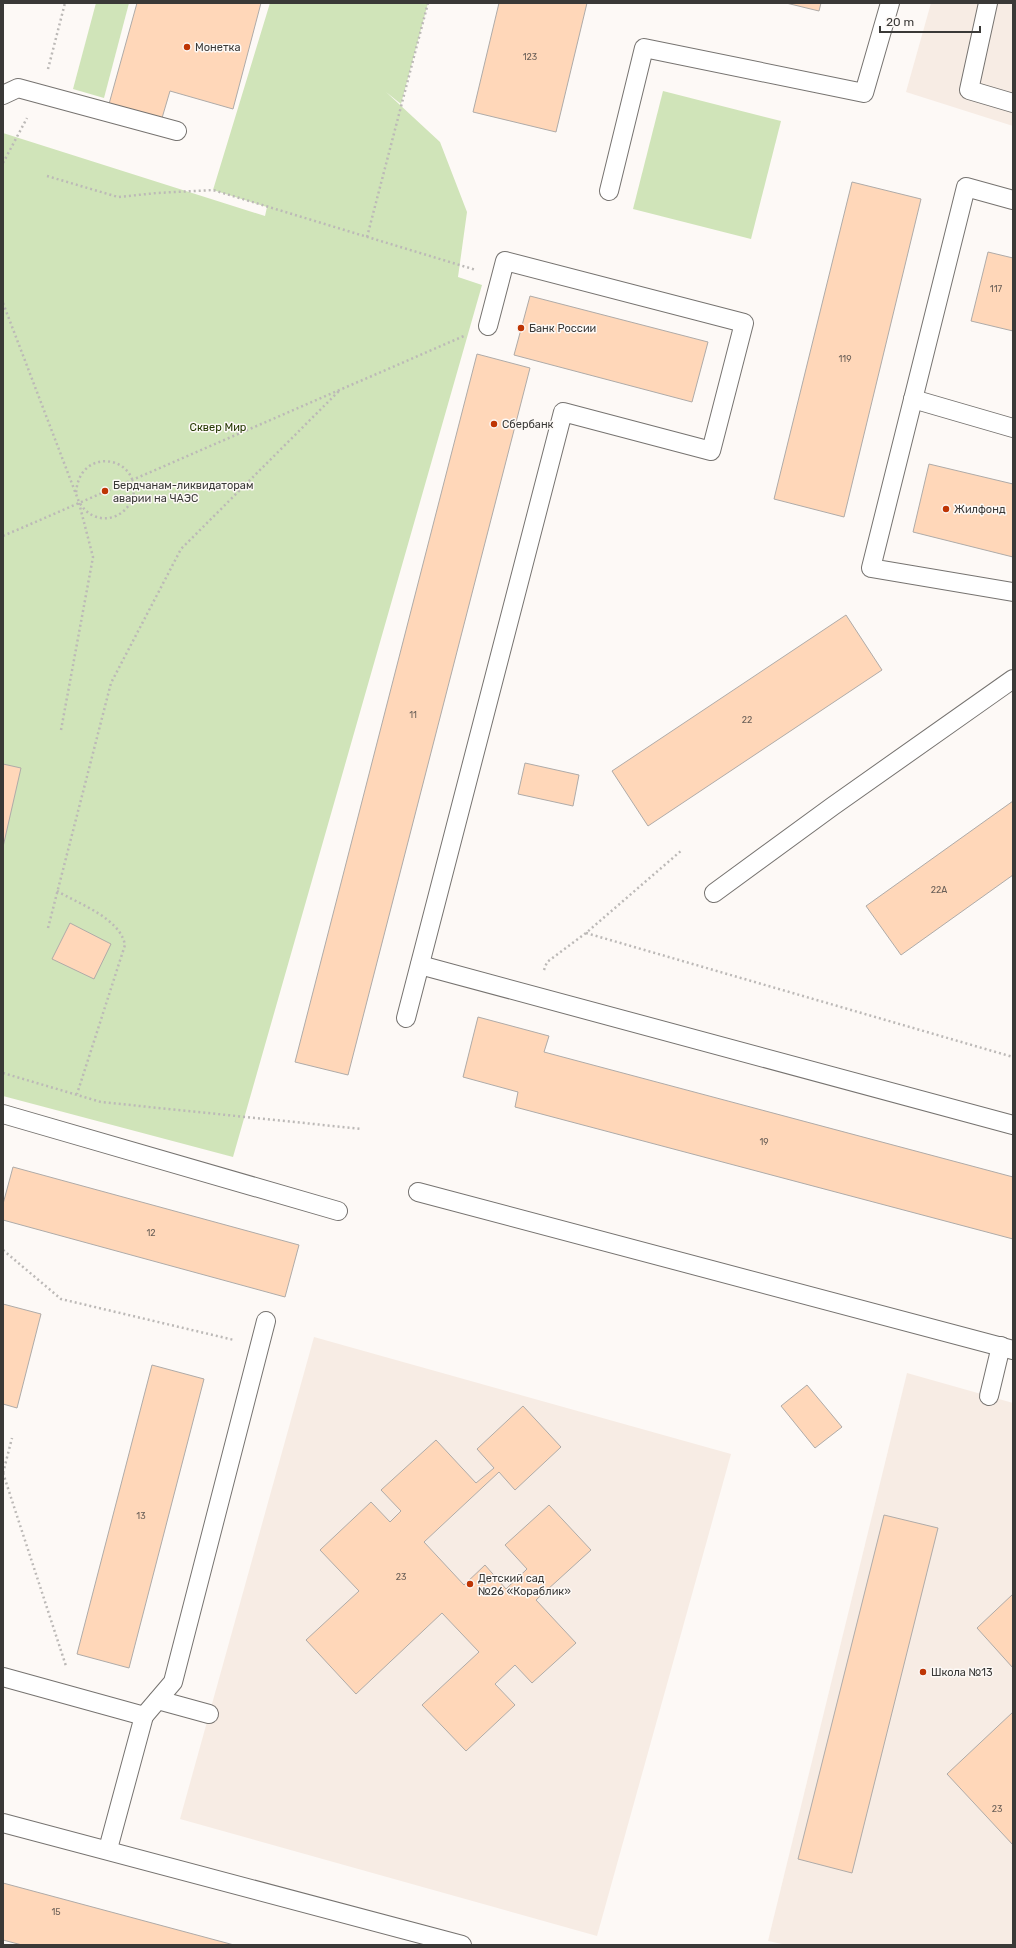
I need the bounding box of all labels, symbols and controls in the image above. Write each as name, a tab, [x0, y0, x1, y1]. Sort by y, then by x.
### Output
scale bar	[880, 8, 980, 34]
text: 20 m	[886, 15, 914, 29]
place label: Монетка	[195, 41, 241, 54]
marker: Монетка	[182, 42, 192, 52]
house number: 123	[523, 52, 537, 62]
house number: 117	[990, 284, 1003, 294]
place label: Банк России	[529, 322, 596, 335]
marker: Банк России	[516, 323, 526, 333]
house number: 119	[838, 354, 852, 364]
place label: Сбербанк	[502, 418, 554, 431]
marker: Сбербанк	[489, 419, 499, 429]
park label: Сквер Мир	[190, 421, 246, 434]
place label: Бердчанам-ликвидаторам аварии на ЧАЭС	[113, 479, 253, 505]
marker: Бердчанам-ликвидаторам аварии на ЧАЭС	[100, 486, 110, 496]
place label: Жилфонд	[954, 503, 1006, 516]
marker: Жилфонд	[941, 504, 951, 514]
house number: 11	[409, 710, 417, 720]
house number: 22	[742, 715, 752, 725]
house number: 22А	[931, 885, 947, 895]
house number: 19	[759, 1137, 769, 1147]
house number: 12	[146, 1228, 156, 1238]
house number: 13	[136, 1511, 146, 1521]
house number: 23	[396, 1572, 406, 1582]
place label: Детский сад №26 «Кораблик»	[478, 1572, 571, 1598]
marker: Детский сад №26 «Кораблик»	[465, 1579, 475, 1589]
place label: Школа №13	[931, 1666, 993, 1679]
marker: Школа №13	[918, 1667, 928, 1677]
house number: 23	[992, 1804, 1002, 1814]
house number: 15	[51, 1907, 61, 1917]

